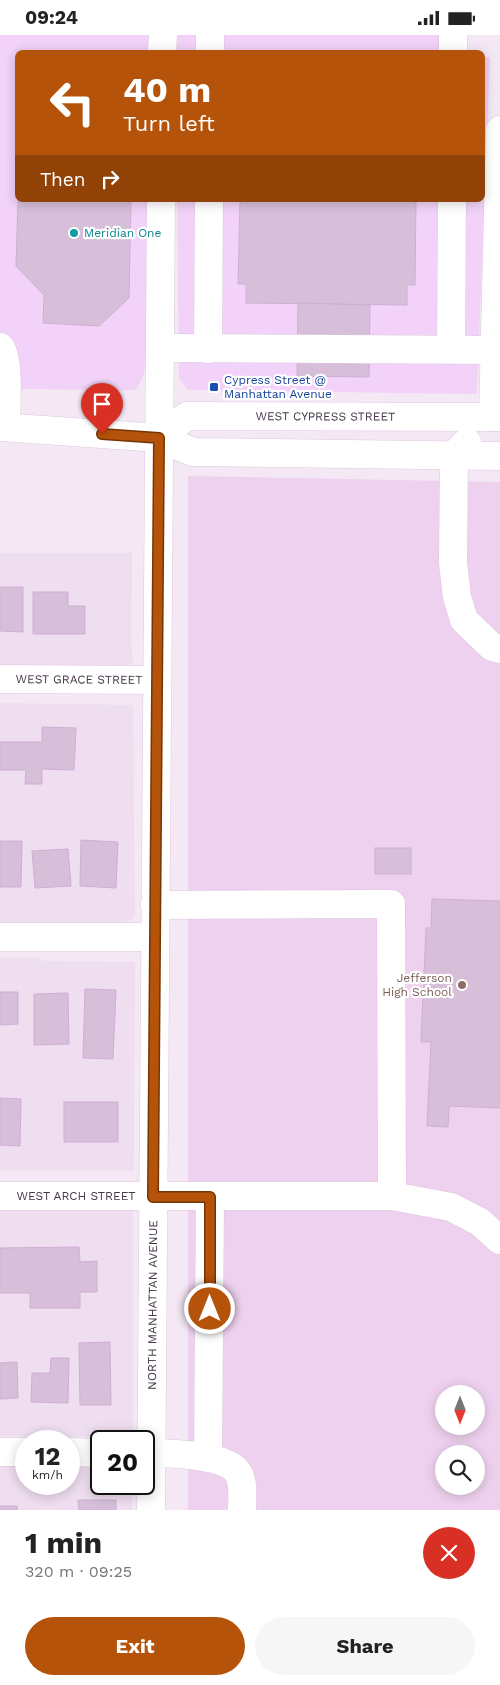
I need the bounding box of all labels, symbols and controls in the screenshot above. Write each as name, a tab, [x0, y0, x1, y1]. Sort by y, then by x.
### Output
text: 09:24	[25, 6, 78, 29]
text: 40 m	[123, 69, 211, 111]
icon: left	[40, 70, 105, 135]
text: Turn left	[123, 111, 215, 136]
icon: right	[96, 165, 124, 193]
text: Then	[40, 168, 86, 191]
place label: Meridian One	[84, 226, 162, 240]
marker: Meridian One	[68, 227, 80, 239]
place label: Cypress Street @ Manhattan Avenue	[224, 373, 332, 401]
marker: Cypress Street @ Manhattan Avenue	[208, 381, 220, 393]
pin	[81, 383, 123, 434]
icon: arrive	[88, 390, 116, 418]
street label: WEST CYPRESS STREET	[255, 409, 395, 424]
street label: WEST GRACE STREET	[15, 672, 143, 687]
place label: Jefferson High School	[382, 971, 452, 999]
marker: Jefferson High School	[456, 979, 468, 991]
street label: WEST ARCH STREET	[16, 1189, 136, 1203]
street label: NORTH MANHATTAN AVENUE	[145, 1220, 160, 1390]
position arrow	[183, 1282, 235, 1334]
north arrow	[435, 1385, 485, 1435]
map controls	[435, 1385, 485, 1495]
speed limit sign: 20	[90, 1430, 155, 1495]
text: 12	[35, 1442, 60, 1471]
button: search	[435, 1445, 485, 1495]
text: km/h	[32, 1468, 63, 1482]
text: 1 min	[25, 1525, 102, 1560]
button: close	[423, 1527, 475, 1579]
text: 320 m · 09:25	[25, 1562, 132, 1581]
button: Exit	[25, 1617, 245, 1675]
button: Share	[255, 1617, 475, 1675]

